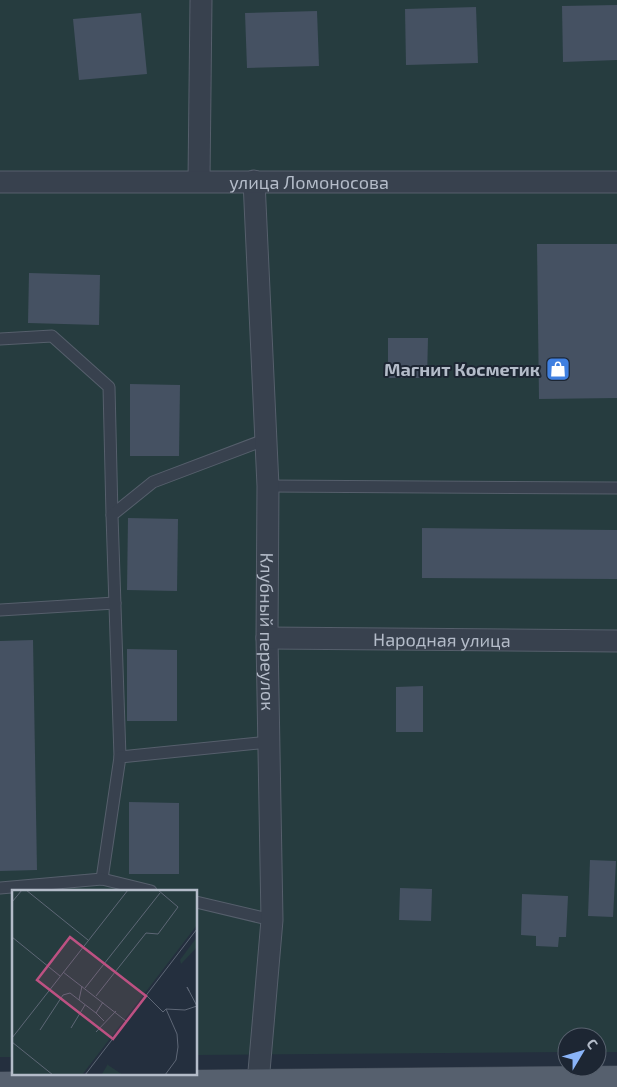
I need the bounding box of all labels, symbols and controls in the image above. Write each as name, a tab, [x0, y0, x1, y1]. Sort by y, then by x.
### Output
street label: улица Ломоносова	[229, 171, 389, 193]
shop icon: Магнит Косметик	[545, 356, 571, 382]
place label: Магнит Косметик	[384, 358, 540, 380]
street label: Клубный переулок	[256, 552, 279, 711]
street label: Народная улица	[373, 628, 511, 651]
inset map	[12, 890, 198, 1074]
north arrow	[557, 1027, 607, 1077]
text: С	[583, 1035, 602, 1052]

